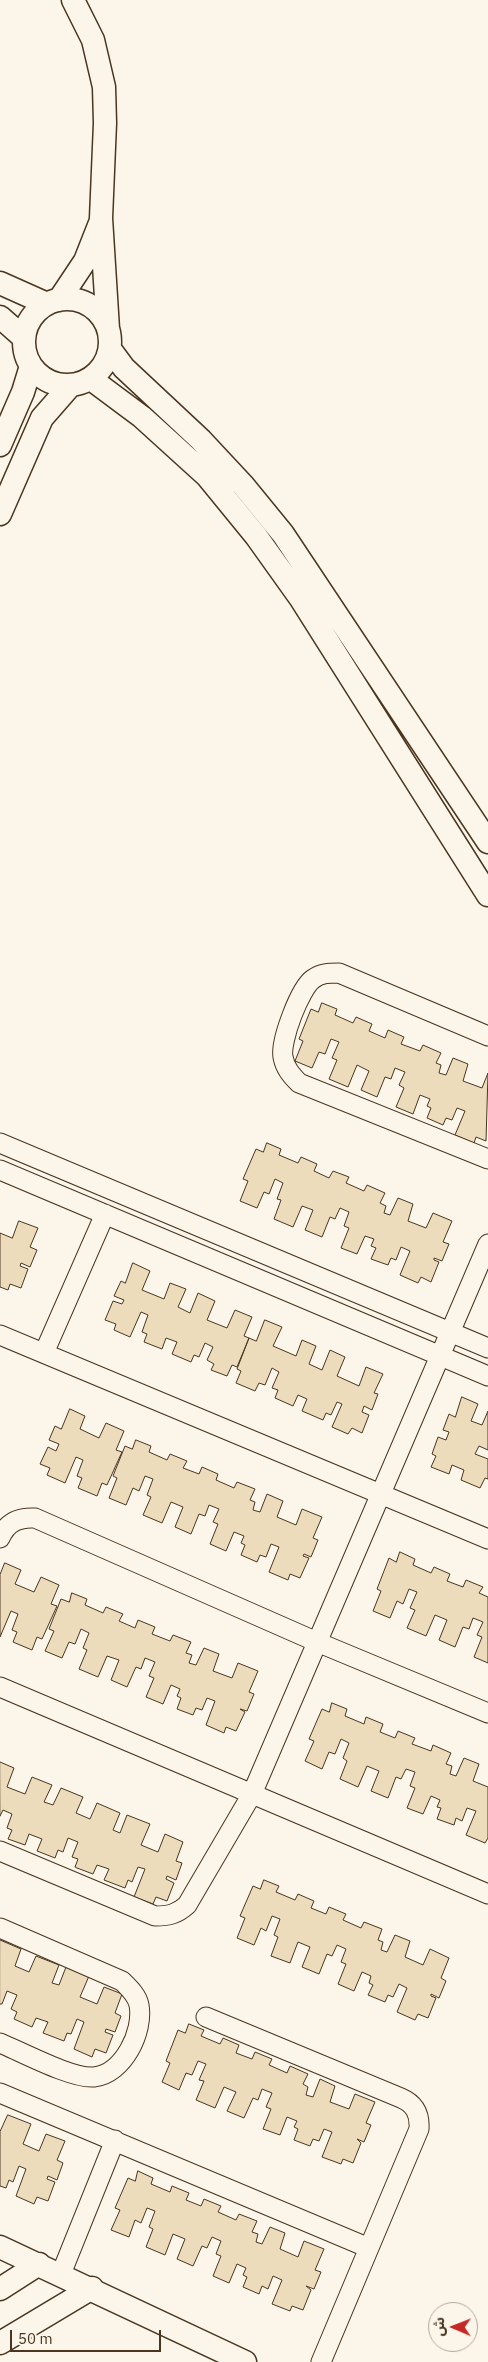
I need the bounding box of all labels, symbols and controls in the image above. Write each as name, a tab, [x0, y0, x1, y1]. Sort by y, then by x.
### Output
north arrow	[428, 2302, 478, 2352]
text: ش	[430, 2317, 448, 2337]
scale bar	[12, 2320, 164, 2352]
text: 50 m	[18, 2329, 53, 2348]

